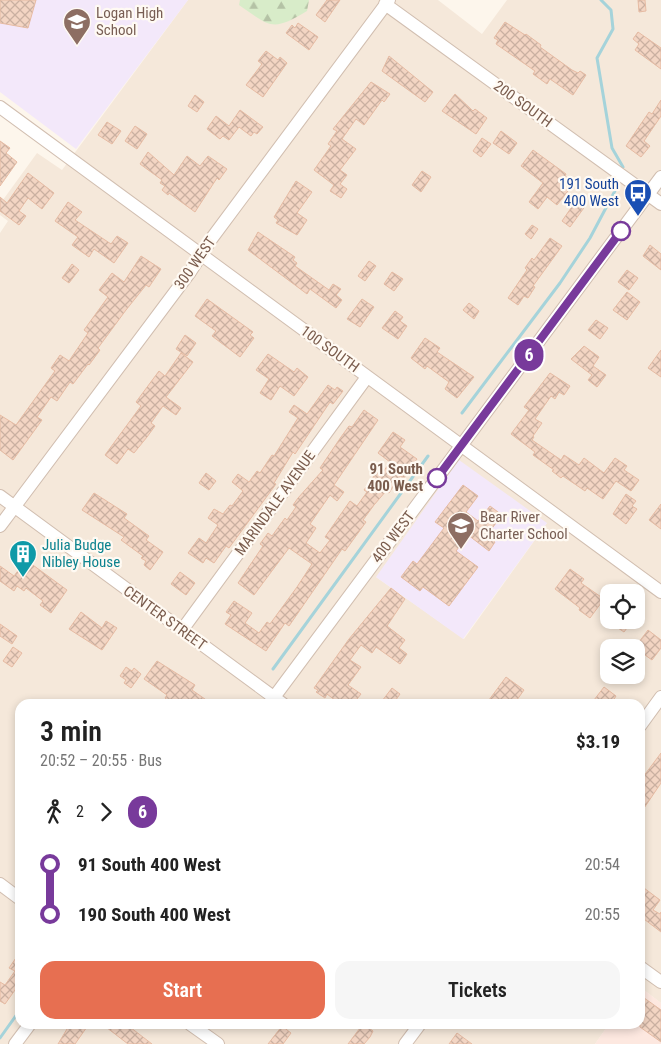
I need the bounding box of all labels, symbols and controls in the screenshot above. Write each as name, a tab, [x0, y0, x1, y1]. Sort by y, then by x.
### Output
place label: Logan High School	[96, 4, 163, 39]
school or university icon: Logan High School	[62, 7, 92, 46]
street label: 200 SOUTH	[490, 77, 556, 131]
place label: 191 South 400 West	[559, 175, 619, 210]
bus stop icon: 191 South 400 West	[623, 178, 653, 217]
unlabelled marker	[611, 221, 631, 241]
street label: 300 WEST	[170, 233, 220, 293]
street label: 100 SOUTH	[297, 322, 363, 376]
line badge: 6	[513, 339, 545, 371]
text: 6	[524, 344, 534, 365]
street label: MARINDALE AVENUE	[231, 447, 319, 559]
place label: 91 South 400 West	[367, 460, 423, 495]
marker: 91 South 400 West	[427, 468, 447, 488]
street label: 400 WEST	[368, 507, 418, 566]
place label: Bear River Charter School	[480, 508, 568, 543]
school or university icon: Bear River Charter School	[446, 511, 476, 550]
place label: Julia Budge Nibley House	[42, 536, 120, 571]
building icon: Julia Budge Nibley House	[8, 539, 38, 578]
street label: CENTER STREET	[120, 582, 210, 654]
map controls	[600, 584, 645, 684]
button: locate	[600, 584, 645, 629]
button: layers	[600, 639, 645, 684]
text: 3 min	[40, 715, 102, 748]
text: $3.19	[576, 730, 620, 753]
text: 20:52 – 20:55 · Bus	[40, 751, 162, 770]
icon: walk	[40, 798, 68, 826]
icon: forward	[92, 798, 120, 826]
text: 6	[138, 801, 147, 822]
text: 2	[76, 802, 84, 821]
text: 91 South 400 West	[78, 853, 221, 876]
text: 20:54	[585, 855, 620, 874]
text: 190 South 400 West	[78, 903, 230, 926]
text: 20:55	[585, 905, 620, 924]
button: Start	[40, 961, 325, 1019]
button: Tickets	[335, 961, 620, 1019]

